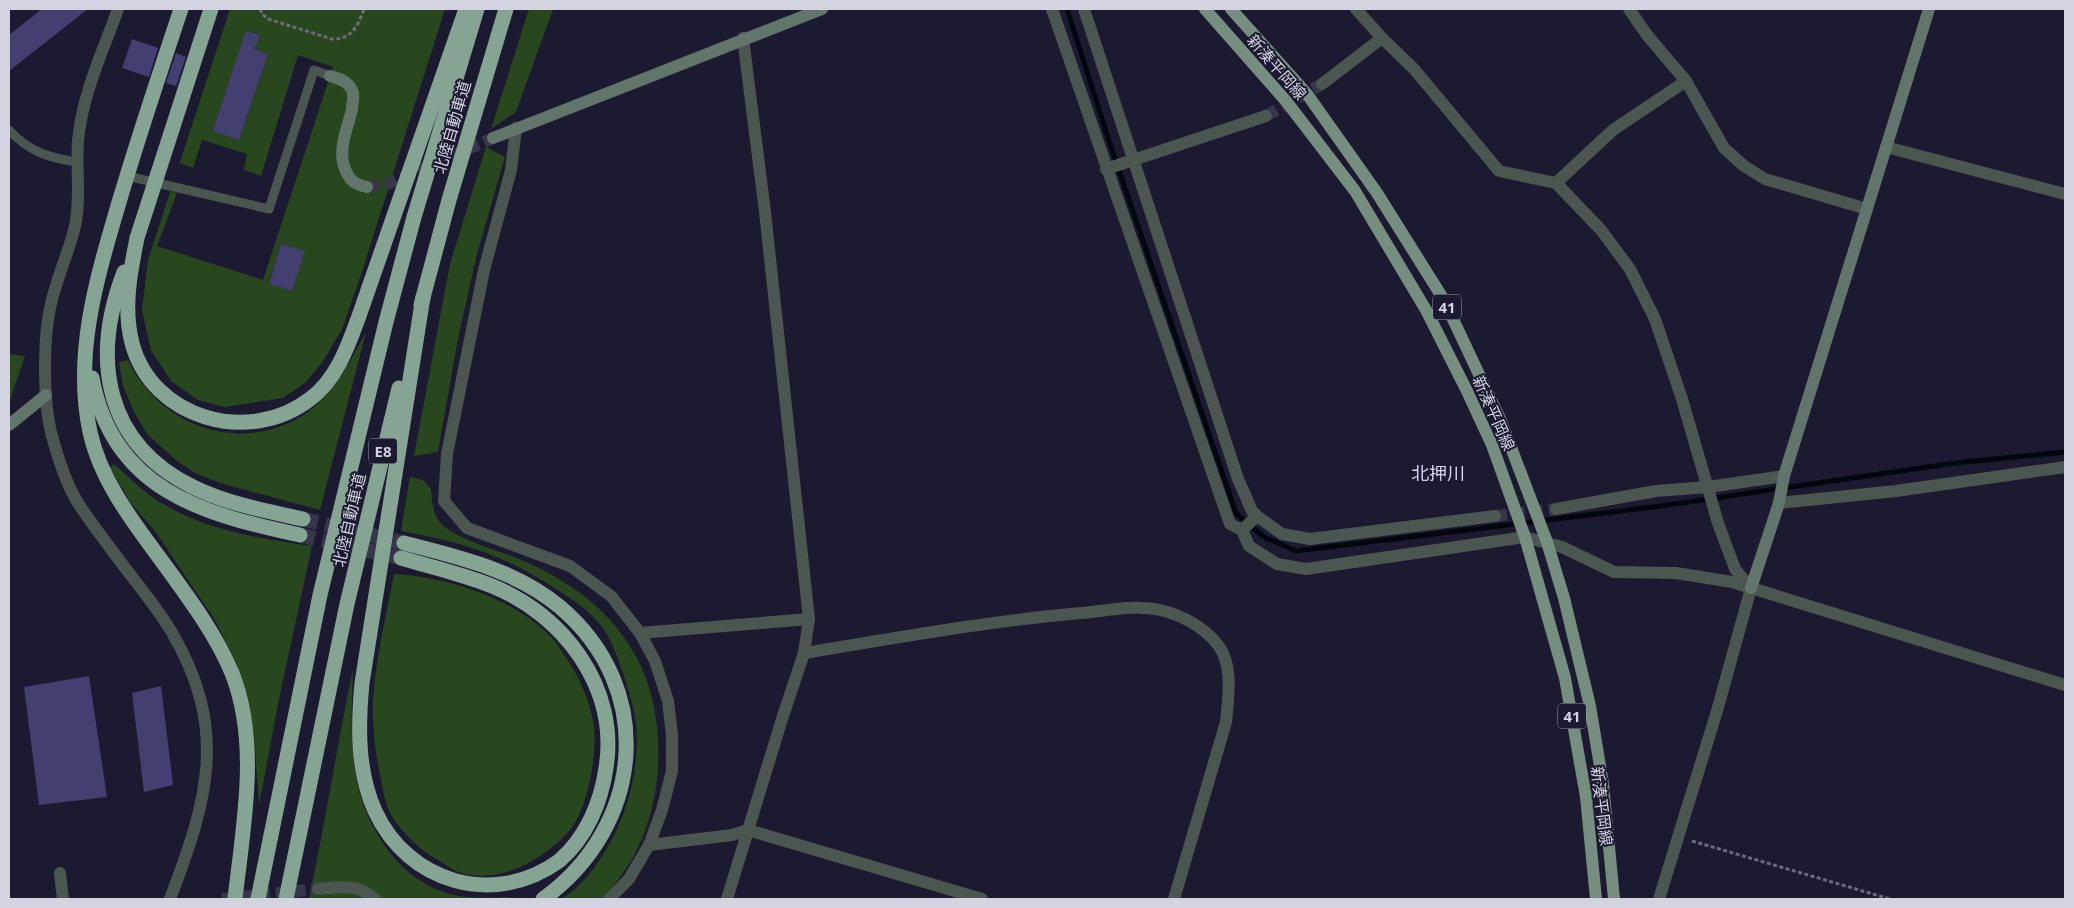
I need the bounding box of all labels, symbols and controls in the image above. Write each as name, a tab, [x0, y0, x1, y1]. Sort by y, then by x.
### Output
street label: 新湊平岡線	[1242, 30, 1312, 104]
street label: 北陸自動車道	[428, 78, 476, 176]
road number: 41	[1433, 294, 1461, 320]
street label: 新湊平岡線	[1468, 372, 1520, 454]
road number: E8	[369, 438, 397, 464]
district label: 北押川	[1411, 461, 1465, 485]
street label: 北陸自動車道	[327, 471, 371, 569]
road number: 41	[1558, 704, 1586, 728]
street label: 新湊平岡線	[1586, 765, 1618, 847]

